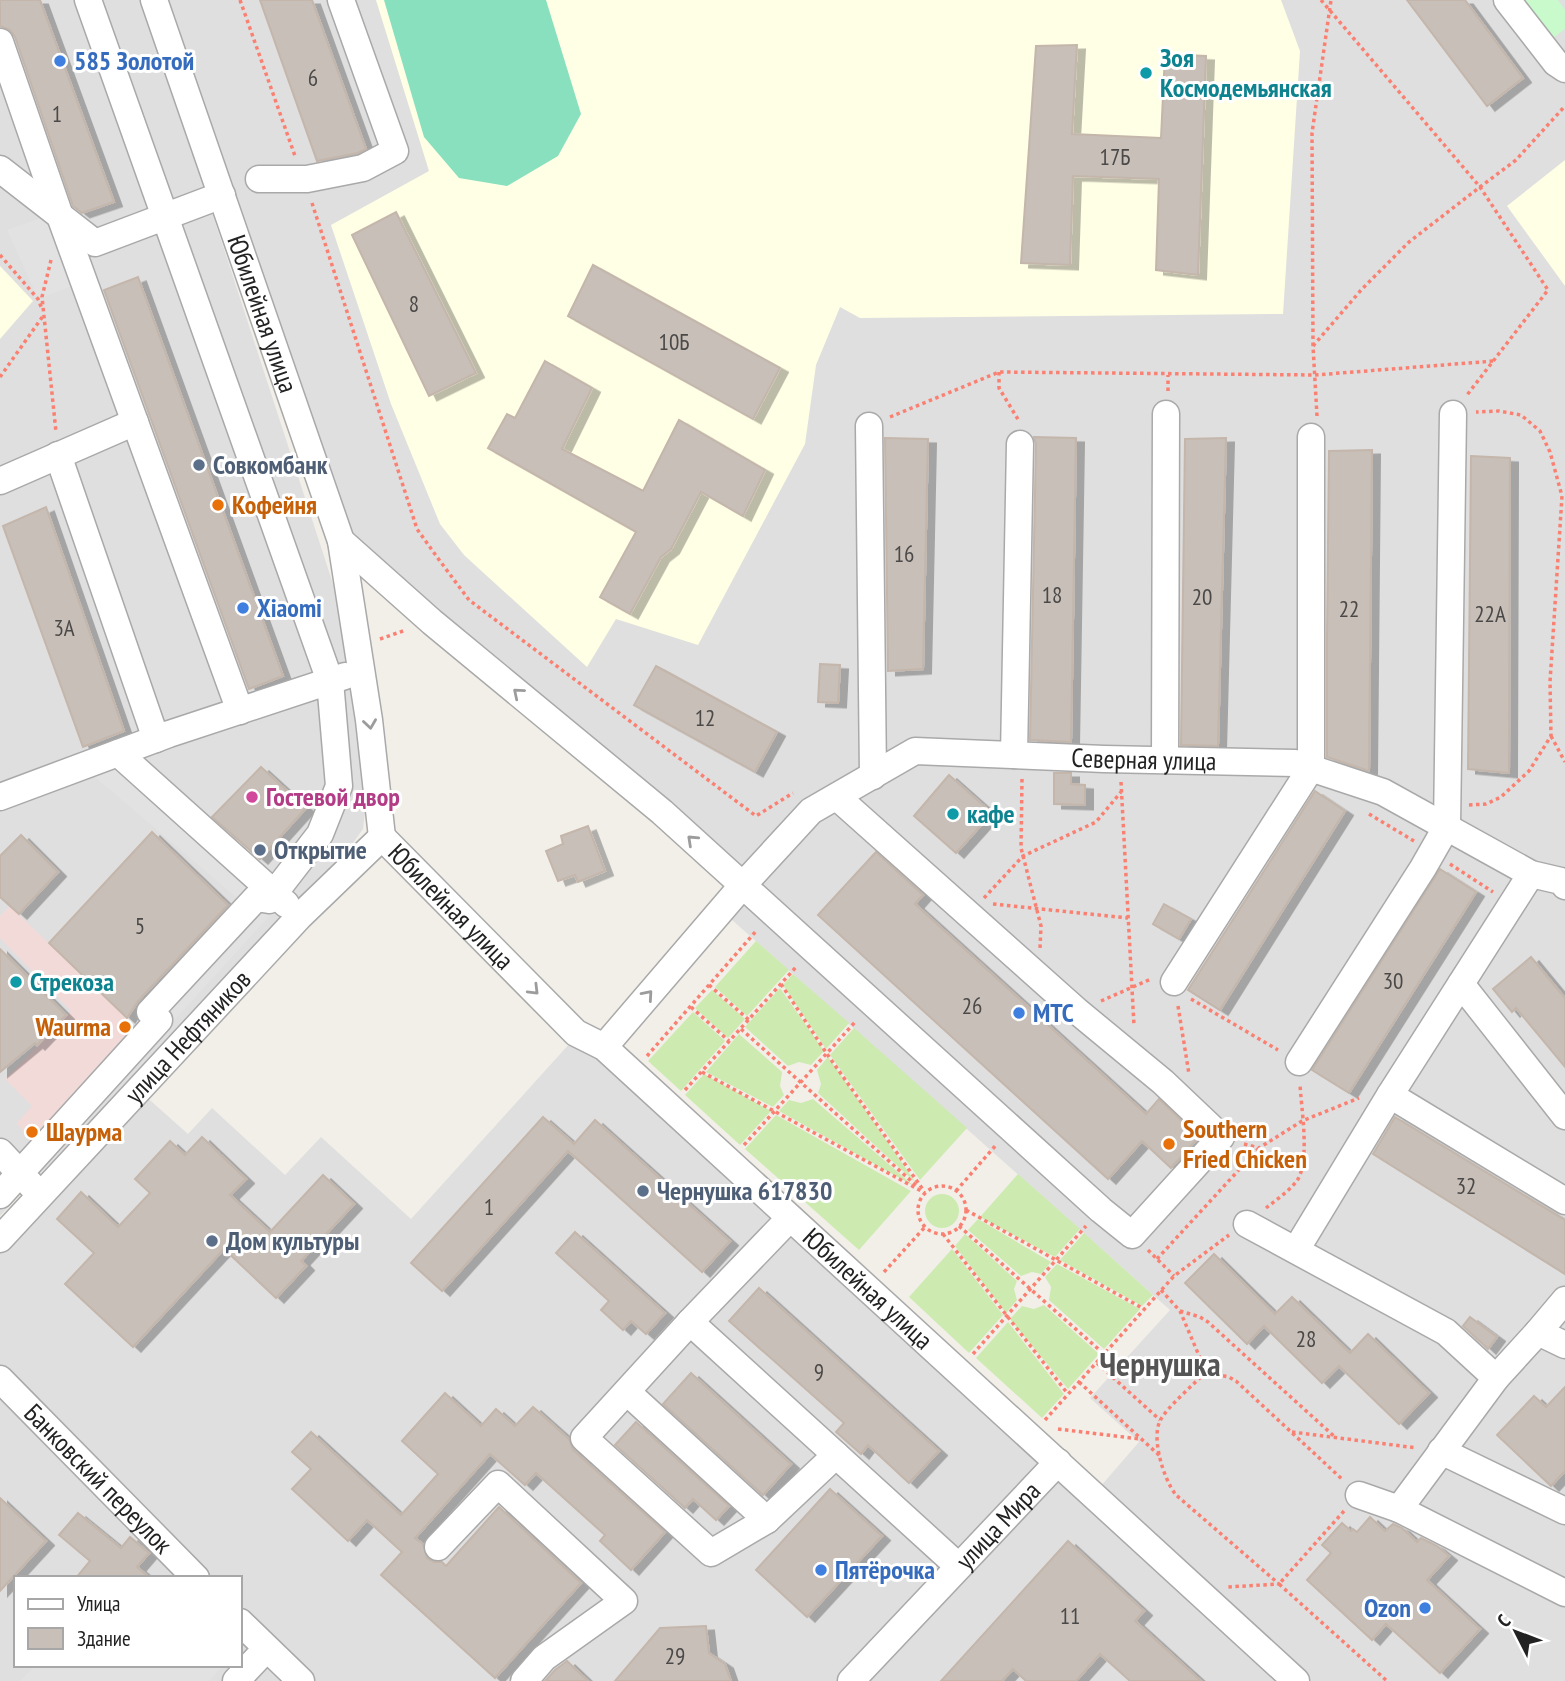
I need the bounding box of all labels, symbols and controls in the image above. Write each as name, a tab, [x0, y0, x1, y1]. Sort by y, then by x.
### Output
place label: Зоя Космодемьянская	[1160, 41, 1332, 104]
place label: 585 Золотой	[74, 44, 194, 77]
marker: 585 Золотой	[52, 53, 68, 69]
house number: 6	[308, 63, 318, 92]
marker: Зоя Космодемьянская	[1138, 65, 1154, 81]
house number: 1	[52, 99, 62, 128]
house number: 17Б	[1100, 142, 1130, 171]
street label: Юбилейная улица	[220, 230, 305, 397]
house number: 8	[409, 289, 419, 318]
house number: 10Б	[659, 327, 689, 356]
place label: Совкомбанк	[213, 448, 328, 481]
marker: Совкомбанк	[191, 457, 207, 473]
place label: Кофейня	[232, 488, 317, 521]
marker: Кофейня	[210, 497, 226, 513]
house number: 16	[894, 539, 914, 568]
house number: 18	[1042, 580, 1062, 609]
house number: 20	[1192, 582, 1212, 611]
place label: Xiaomi	[257, 591, 322, 624]
house number: 22	[1339, 594, 1359, 623]
house number: 22А	[1474, 599, 1506, 628]
marker: Xiaomi	[235, 600, 251, 616]
house number: 3А	[53, 613, 75, 642]
one-way arrow	[514, 689, 527, 701]
house number: 12	[695, 703, 715, 732]
one-way arrow	[362, 718, 377, 730]
street label: Северная улица	[1071, 741, 1217, 777]
place label: Гостевой двор	[266, 780, 400, 813]
marker: Гостевой двор	[244, 789, 260, 805]
place label: кафе	[967, 797, 1015, 830]
marker: кафе	[945, 806, 961, 822]
place label: Открытие	[274, 833, 367, 866]
street label: Юбилейная улица	[382, 836, 521, 976]
one-way arrow	[687, 836, 700, 848]
marker: Открытие	[252, 842, 268, 858]
house number: 5	[135, 911, 145, 940]
street label: улица Нефтяников	[118, 963, 257, 1110]
place label: Стрекоза	[30, 965, 114, 998]
house number: 30	[1383, 966, 1403, 995]
marker: Стрекоза	[8, 974, 24, 990]
one-way arrow	[525, 982, 538, 995]
one-way arrow	[640, 990, 652, 1003]
house number: 26	[962, 991, 982, 1020]
place label: МТС	[1033, 996, 1074, 1029]
marker: МТС	[1011, 1005, 1027, 1021]
place label: Waurma	[34, 1010, 111, 1043]
marker: Waurma	[117, 1019, 133, 1035]
place label: Southern Fried Chicken	[1183, 1112, 1307, 1175]
place label: Шаурма	[46, 1115, 122, 1148]
marker: Шаурма	[24, 1124, 40, 1140]
marker: Southern Fried Chicken	[1161, 1136, 1177, 1152]
house number: 32	[1456, 1171, 1476, 1200]
place label: Чернушка 617830	[657, 1174, 832, 1207]
marker: Чернушка 617830	[635, 1183, 651, 1199]
house number: 1	[484, 1192, 494, 1221]
street label: Юбилейная улица	[796, 1221, 940, 1356]
place label: Дом культуры	[226, 1224, 359, 1257]
marker: Дом культуры	[204, 1233, 220, 1249]
house number: 28	[1296, 1324, 1316, 1353]
district label: Чернушка	[1099, 1342, 1221, 1385]
house number: 9	[814, 1357, 824, 1386]
street label: Банковский переулок	[18, 1396, 180, 1560]
street label: улица Мира	[948, 1474, 1047, 1576]
place label: Пятёрочка	[835, 1553, 935, 1586]
marker: Пятёрочка	[813, 1562, 829, 1578]
legend	[14, 1576, 242, 1667]
text: Улица	[77, 1590, 120, 1617]
place label: Ozon	[1364, 1591, 1411, 1624]
north arrow	[1481, 1597, 1551, 1667]
marker: Ozon	[1417, 1600, 1433, 1616]
house number: 11	[1060, 1601, 1080, 1630]
text: С	[1492, 1609, 1515, 1632]
text: Здание	[77, 1625, 131, 1652]
house number: 29	[665, 1641, 685, 1670]

